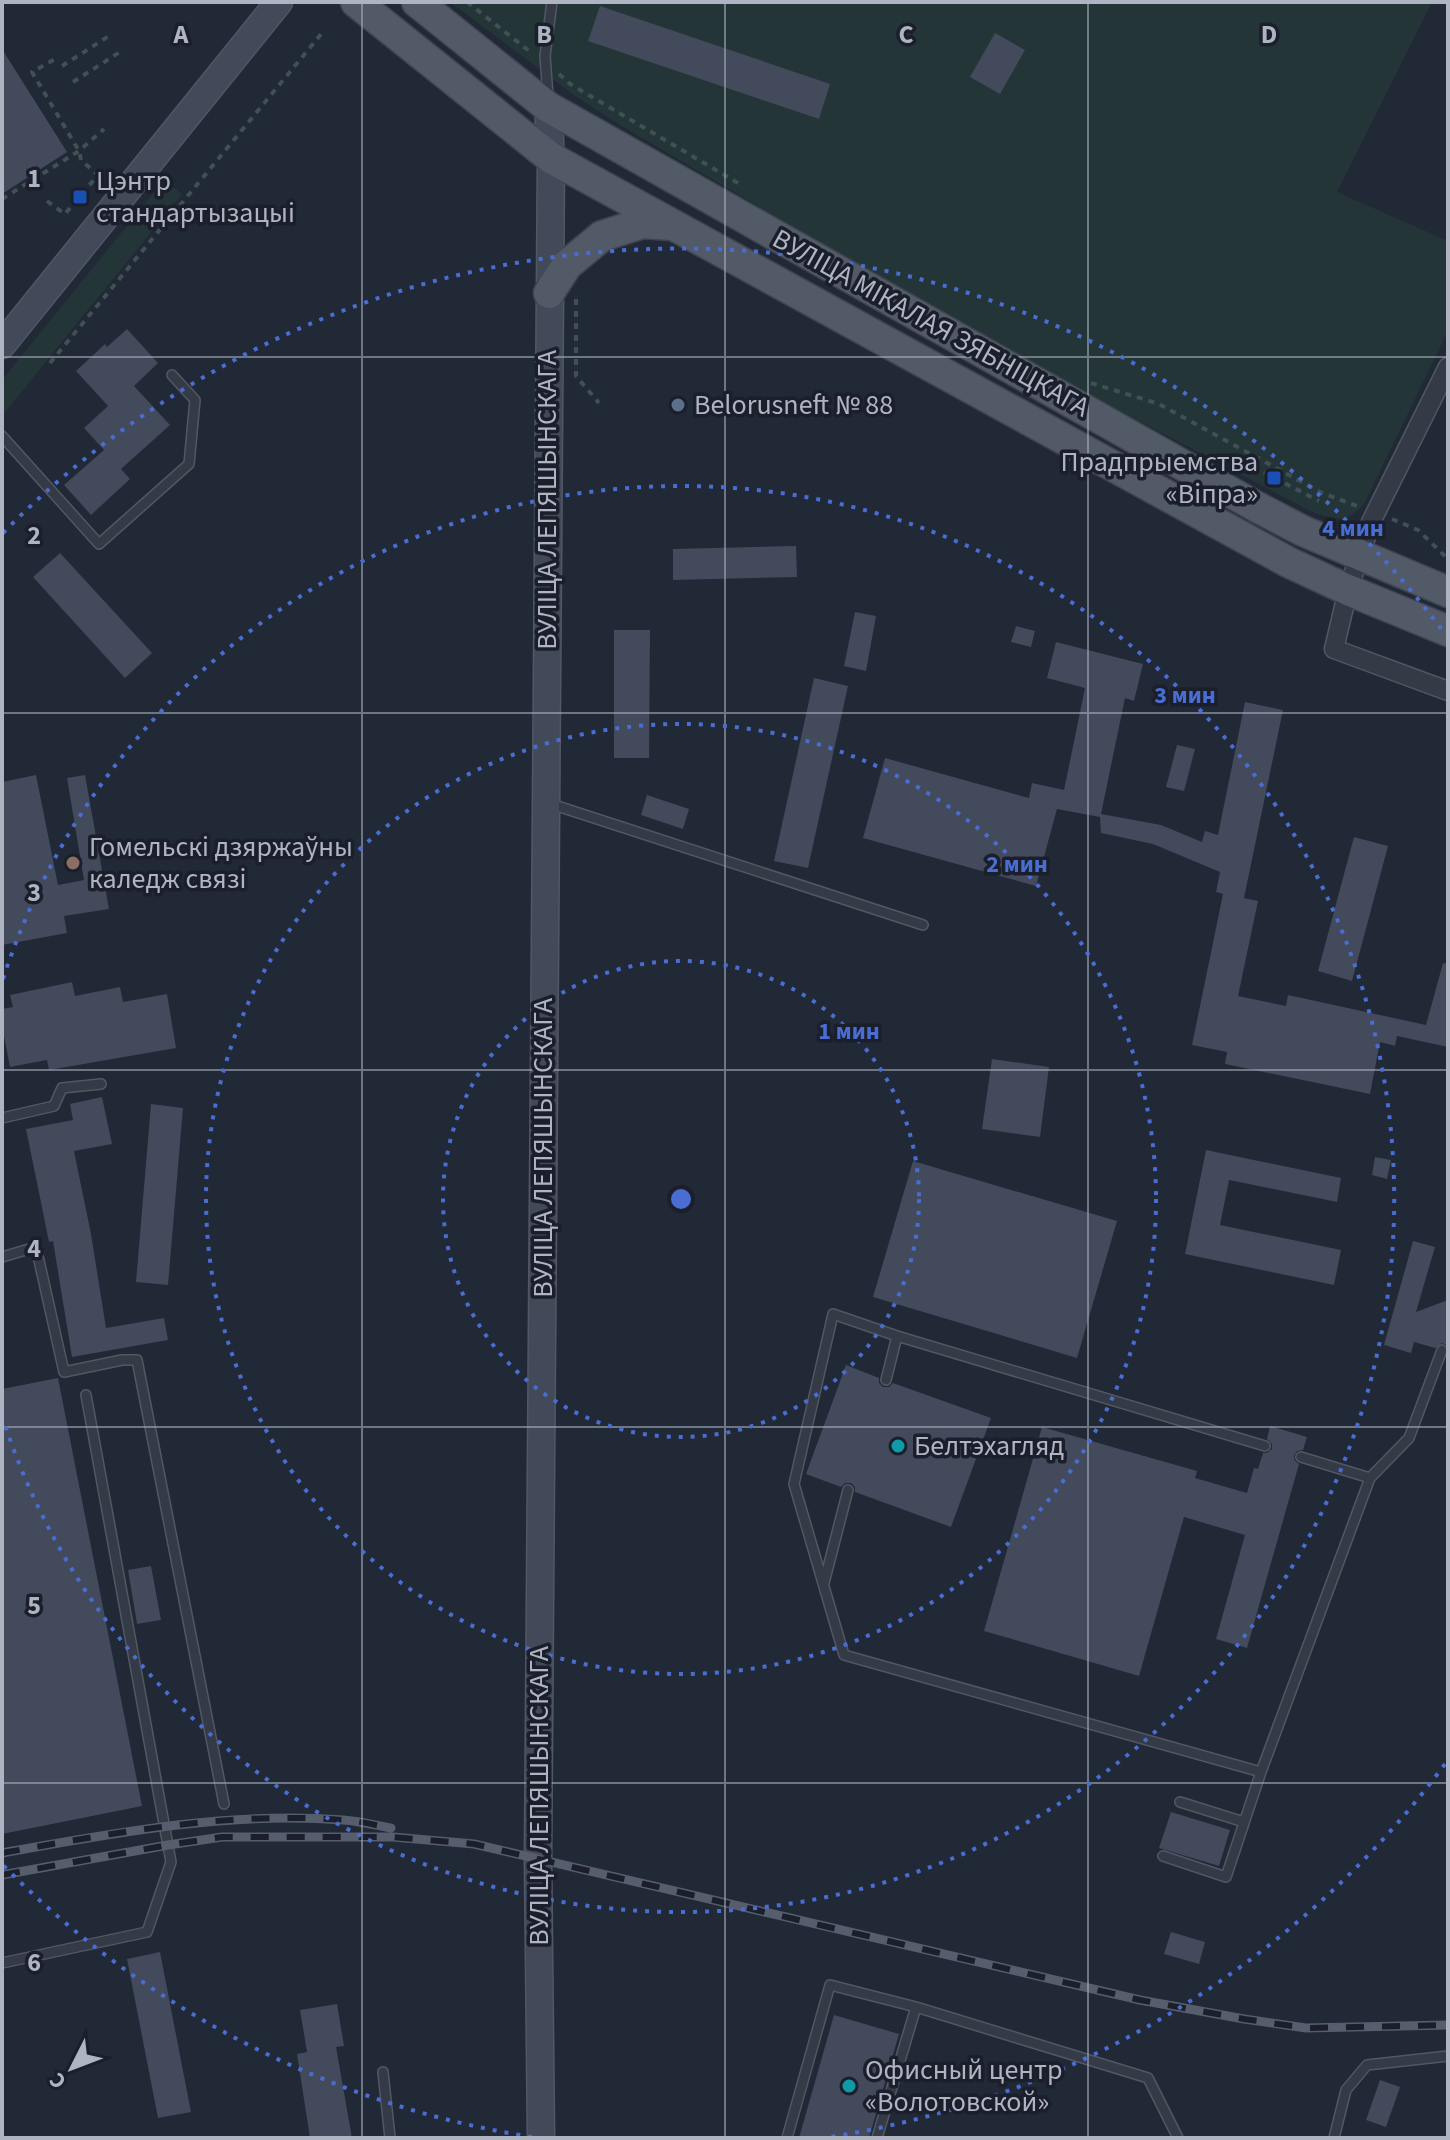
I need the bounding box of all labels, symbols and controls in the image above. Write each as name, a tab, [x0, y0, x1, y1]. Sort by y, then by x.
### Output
text: A	[173, 16, 190, 53]
text: B	[536, 16, 552, 53]
text: C	[898, 16, 914, 53]
text: D	[1261, 16, 1277, 53]
text: 1	[27, 160, 41, 197]
place label: Цэнтр стандартызацыі	[96, 161, 295, 233]
marker: Цэнтр стандартызацыі	[71, 188, 89, 206]
street label: ВУЛІЦА МІКАЛАЯ ЗЯБНІЦКАГА	[765, 219, 1098, 427]
street label: ВУЛІЦА ЛЕПЯШЫНСКАГА	[527, 349, 567, 650]
place label: Belorusneft № 88	[694, 385, 893, 425]
marker: Belorusneft № 88	[669, 396, 687, 414]
place label: Прадпрыемства «Віпра»	[1061, 442, 1258, 514]
marker: Прадпрыемства «Віпра»	[1265, 469, 1283, 487]
text: 4 мин	[1322, 511, 1384, 546]
text: 2	[27, 517, 41, 554]
text: 3 мин	[1154, 678, 1216, 713]
place label: Гомельскі дзяржаўны каледж связі	[89, 827, 353, 899]
text: 2 мин	[986, 847, 1048, 882]
marker: Гомельскі дзяржаўны каледж связі	[64, 854, 82, 872]
text: 3	[27, 874, 41, 911]
street label: ВУЛІЦА ЛЕПЯШЫНСКАГА	[523, 997, 563, 1298]
text: 1 мин	[818, 1014, 880, 1049]
centre of rings	[667, 1185, 695, 1213]
text: 4	[27, 1230, 41, 1267]
place label: Белтэхагляд	[914, 1426, 1064, 1466]
marker: Белтэхагляд	[889, 1437, 907, 1455]
text: 5	[27, 1587, 41, 1624]
street label: ВУЛІЦА ЛЕПЯШЫНСКАГА	[519, 1645, 559, 1946]
text: 6	[27, 1944, 41, 1981]
north arrow	[32, 2028, 112, 2108]
place label: Офисный центр «Волотовской»	[865, 2050, 1062, 2122]
text: С	[42, 2065, 74, 2096]
marker: Офисный центр «Волотовской»	[840, 2077, 858, 2095]

